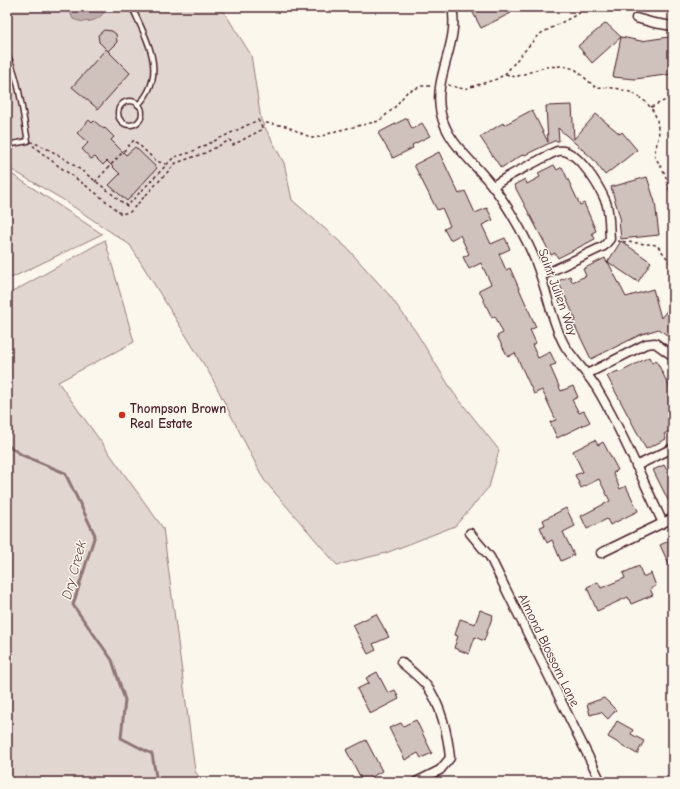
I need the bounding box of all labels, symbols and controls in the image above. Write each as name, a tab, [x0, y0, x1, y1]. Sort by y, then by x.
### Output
street label: Saint Julien Way	[535, 246, 581, 338]
place label: Thompson Brown Real Estate	[130, 401, 226, 431]
marker: Thompson Brown Real Estate	[117, 410, 127, 420]
water label: Dry Creek	[58, 539, 90, 601]
street label: Almond Blossom Lane	[515, 591, 583, 709]

